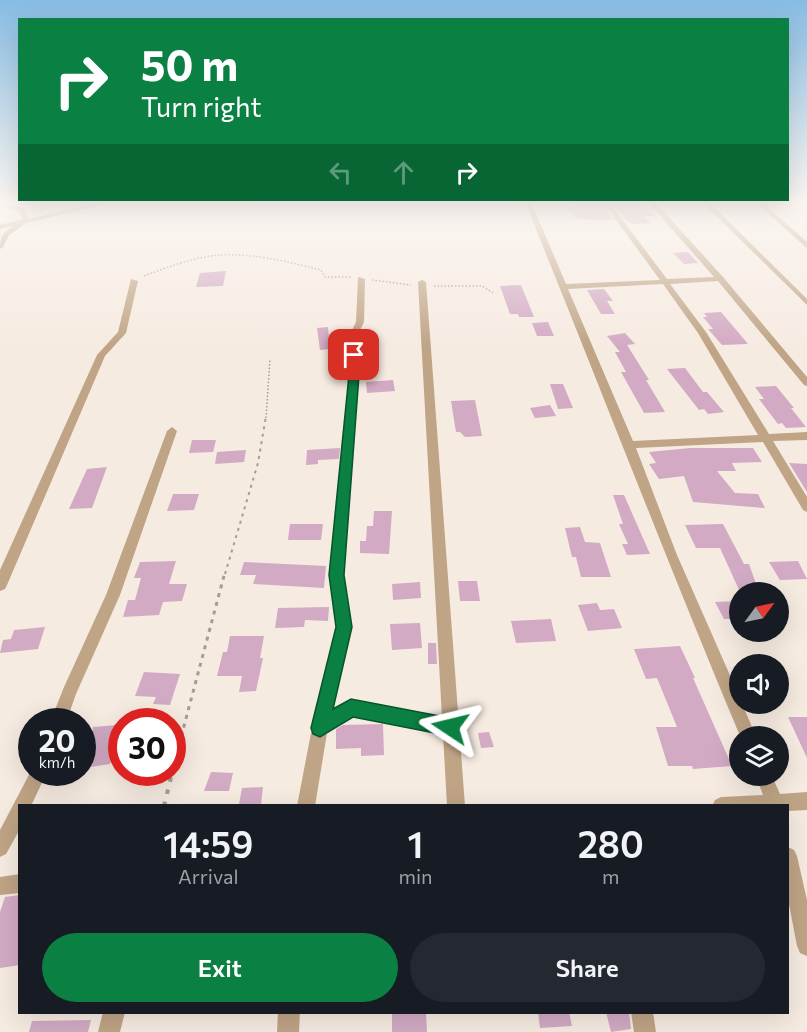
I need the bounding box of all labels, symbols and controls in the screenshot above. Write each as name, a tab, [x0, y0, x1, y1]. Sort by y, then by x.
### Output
text: 50 m	[141, 38, 238, 90]
icon: right	[42, 42, 120, 120]
text: Turn right	[141, 90, 261, 123]
icon: left	[324, 156, 357, 189]
icon: ahead	[387, 156, 420, 189]
icon: right	[450, 156, 483, 189]
pin	[328, 329, 379, 380]
icon: arrive	[337, 338, 370, 371]
north arrow	[729, 582, 789, 642]
map controls	[729, 582, 789, 786]
button: sound	[729, 654, 789, 714]
position arrow	[418, 695, 482, 759]
speed limit sign: 30	[108, 708, 186, 786]
text: 20	[39, 721, 75, 758]
button: layers	[729, 726, 789, 786]
text: km/h	[39, 753, 75, 771]
text: 14:59	[163, 821, 253, 865]
text: 1	[408, 821, 424, 865]
text: 280	[578, 821, 644, 865]
text: Arrival	[178, 864, 239, 888]
text: min	[398, 864, 433, 888]
text: m	[602, 864, 619, 888]
button: Exit	[42, 933, 398, 1002]
button: Share	[410, 933, 765, 1002]

